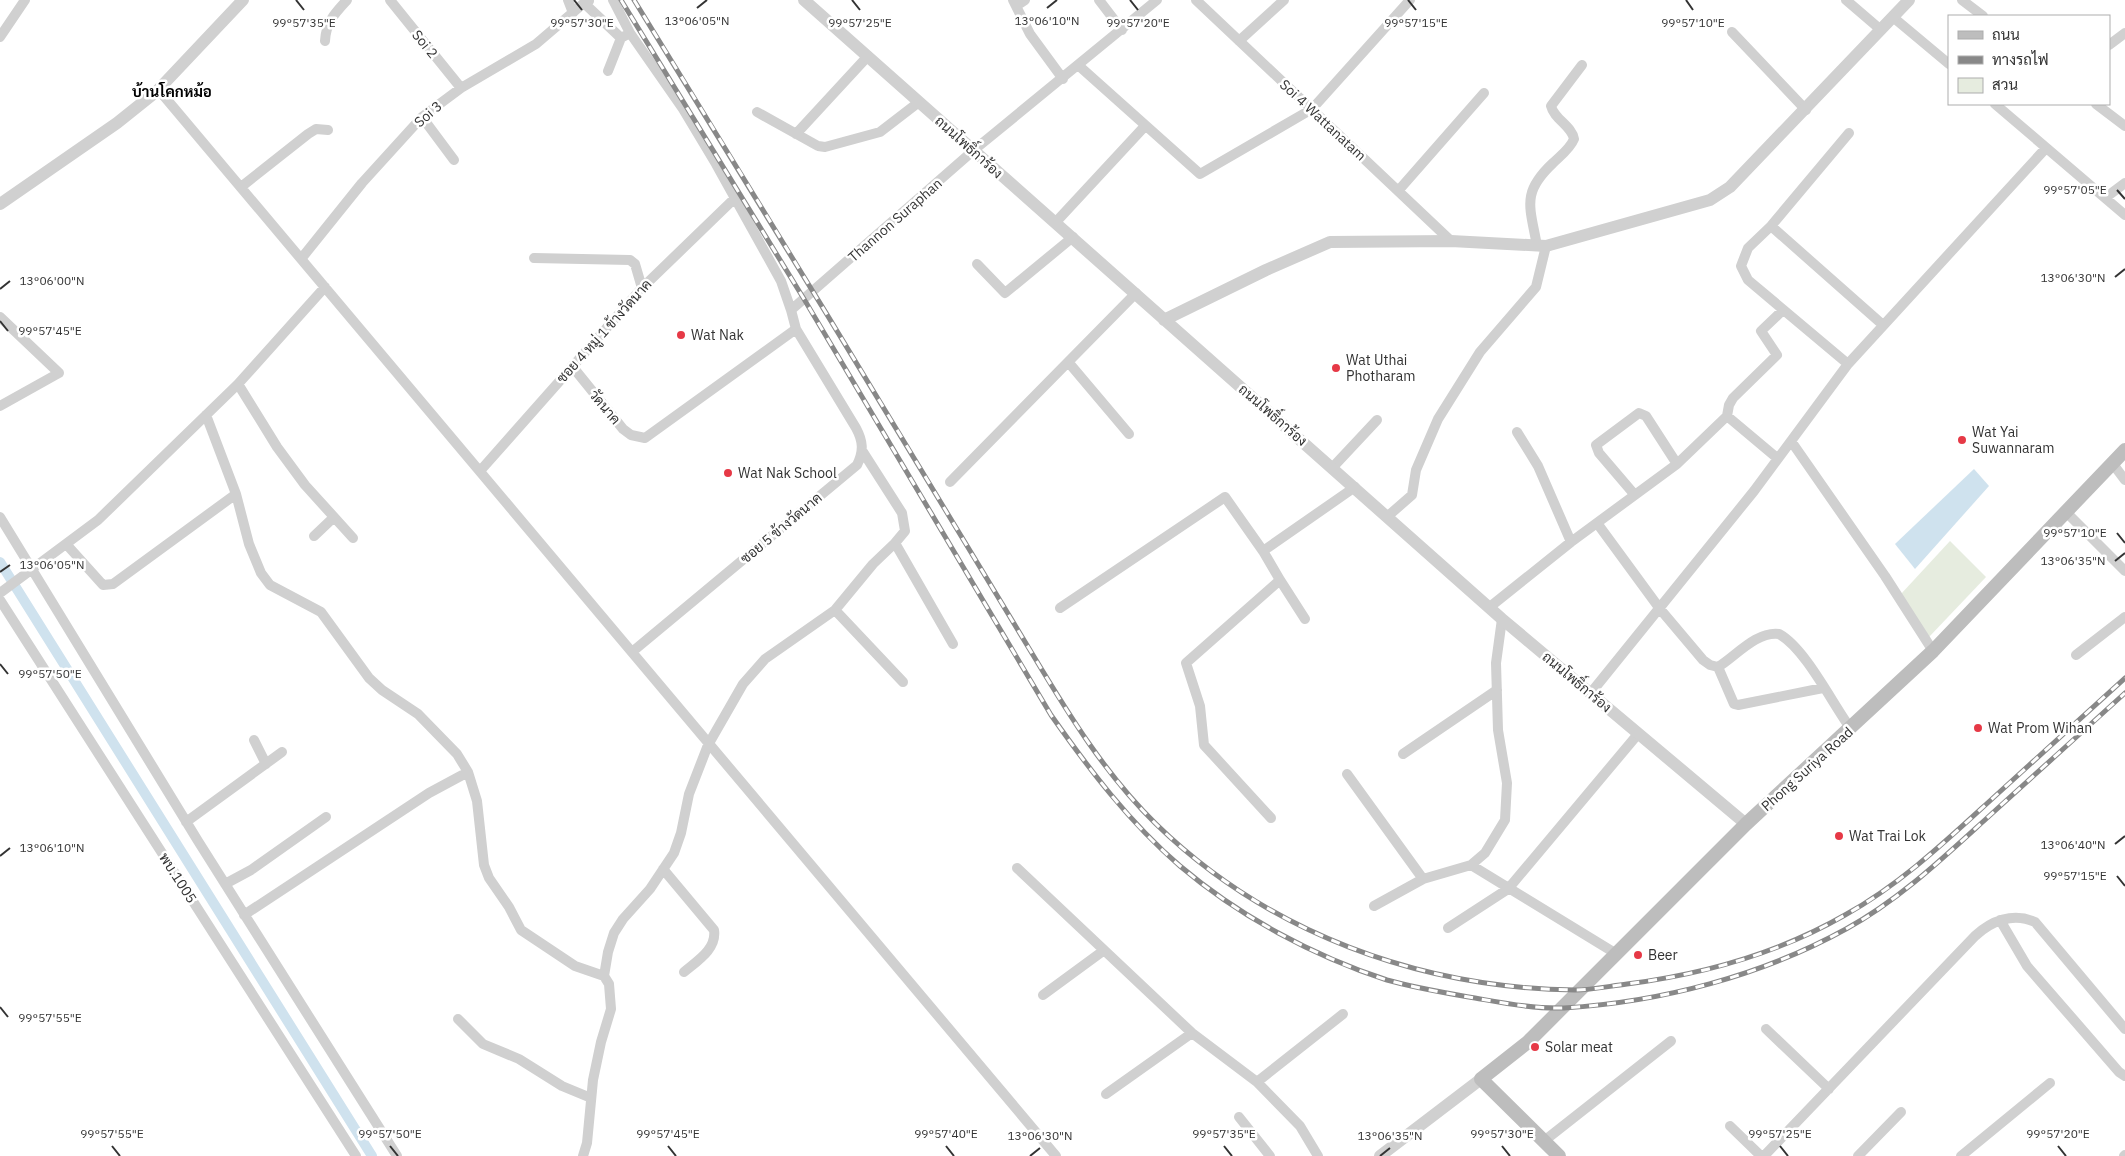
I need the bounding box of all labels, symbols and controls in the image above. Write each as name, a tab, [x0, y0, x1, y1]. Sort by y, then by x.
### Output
text: 13°06'05"N	[664, 13, 730, 28]
text: 13°06'10"N	[1014, 13, 1080, 28]
text: 99°57'35"E	[272, 15, 336, 30]
text: 99°57'30"E	[550, 15, 614, 30]
text: 99°57'25"E	[828, 15, 892, 30]
text: 99°57'20"E	[1106, 15, 1170, 30]
text: 99°57'15"E	[1384, 15, 1448, 30]
text: 99°57'10"E	[1661, 15, 1725, 30]
legend	[1948, 15, 2110, 105]
text: ถนน	[1992, 25, 2020, 44]
street label: Soi 2	[408, 26, 442, 62]
text: ทางรถไฟ	[1992, 50, 2049, 69]
street label: Soi 4 Wattanatam	[1276, 75, 1370, 165]
text: สวน	[1992, 75, 2018, 94]
district label: บ้านโคกหม้อ	[132, 81, 212, 101]
street label: Soi 3	[410, 97, 446, 131]
street label: ถนนโพธิ์การ้อง	[931, 109, 1009, 182]
street label: Thannon Suraphan	[844, 174, 946, 266]
text: 99°57'05"E	[2043, 182, 2107, 197]
text: 13°06'30"N	[2040, 270, 2106, 285]
text: 13°06'00"N	[19, 273, 85, 288]
street label: ซอย 4 หมู่ 1 ข้างวัดนาค	[553, 275, 656, 387]
text: 99°57'45"E	[18, 323, 82, 338]
place label: Wat Nak	[691, 326, 744, 344]
marker: Wat Nak	[675, 329, 687, 341]
place label: Wat Uthai Photharam	[1346, 351, 1415, 385]
marker: Wat Uthai Photharam	[1330, 362, 1342, 374]
street label: ถนนโพธิ์การ้อง	[1235, 378, 1313, 450]
street label: วัดนาค	[585, 386, 625, 428]
place label: Wat Yai Suwannaram	[1972, 423, 2054, 457]
marker: Wat Yai Suwannaram	[1956, 434, 1968, 446]
place label: Wat Nak School	[738, 464, 837, 482]
marker: Wat Nak School	[722, 467, 734, 479]
street label: ซอย 5 ข้างวัดนาค	[737, 489, 825, 567]
text: 99°57'10"E	[2043, 525, 2107, 540]
text: 13°06'35"N	[2040, 553, 2106, 568]
text: 13°06'05"N	[19, 557, 85, 572]
street label: ถนนโพธิ์การ้อง	[1539, 645, 1618, 716]
text: 99°57'50"E	[18, 666, 82, 681]
place label: Wat Prom Wihan	[1988, 719, 2092, 737]
marker: Wat Prom Wihan	[1972, 722, 1984, 734]
street label: Phong Suriya Road	[1757, 723, 1857, 815]
place label: Wat Trai Lok	[1849, 827, 1926, 845]
marker: Wat Trai Lok	[1833, 830, 1845, 842]
text: 13°06'40"N	[2040, 837, 2106, 852]
text: 13°06'10"N	[19, 840, 85, 855]
street label: พบ.1005	[155, 849, 201, 907]
text: 99°57'15"E	[2043, 868, 2107, 883]
place label: Beer	[1648, 946, 1678, 964]
marker: Beer	[1632, 949, 1644, 961]
text: 99°57'55"E	[18, 1010, 82, 1025]
place label: Solar meat	[1545, 1038, 1613, 1056]
marker: Solar meat	[1529, 1041, 1541, 1053]
text: 99°57'55"E	[80, 1126, 144, 1141]
text: 99°57'50"E	[358, 1126, 422, 1141]
text: 99°57'45"E	[636, 1126, 700, 1141]
text: 99°57'40"E	[914, 1126, 978, 1141]
text: 99°57'35"E	[1192, 1126, 1256, 1141]
text: 99°57'30"E	[1470, 1126, 1534, 1141]
text: 99°57'25"E	[1748, 1126, 1812, 1141]
text: 99°57'20"E	[2026, 1126, 2090, 1141]
text: 13°06'30"N	[1007, 1128, 1073, 1143]
text: 13°06'35"N	[1357, 1128, 1423, 1143]

